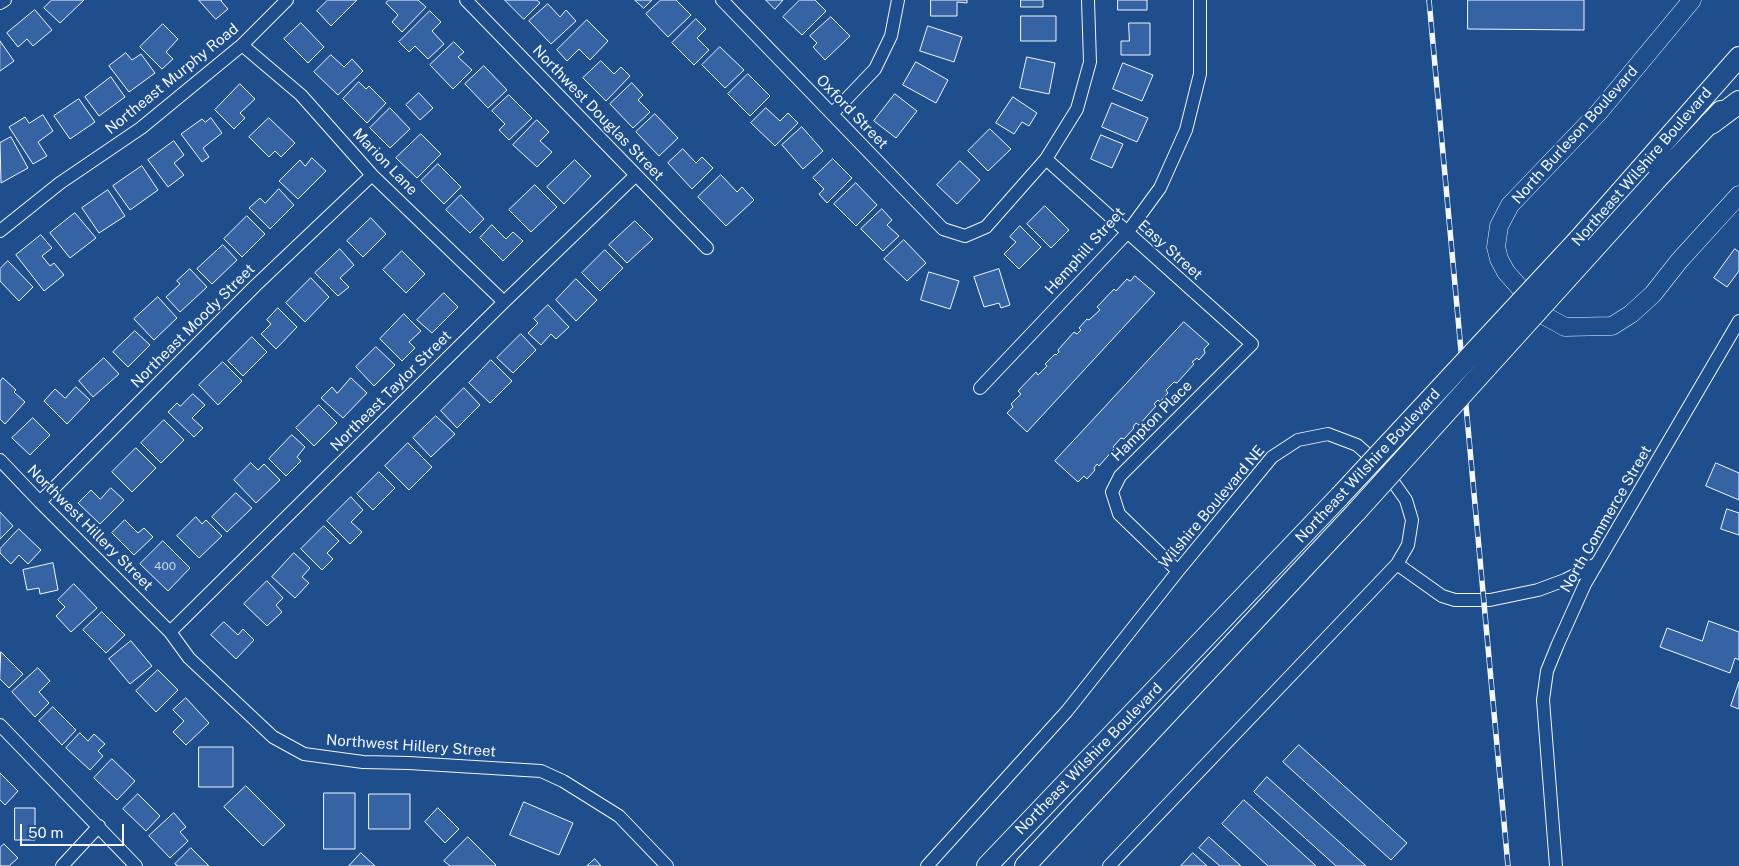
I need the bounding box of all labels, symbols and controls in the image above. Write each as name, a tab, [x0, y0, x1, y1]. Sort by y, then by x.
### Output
street label: Northeast Murphy Road	[102, 20, 242, 138]
street label: Northwest Douglas Street	[529, 42, 667, 184]
street label: North Burleson Boulevard	[1508, 62, 1642, 208]
street label: Oxford Street	[812, 71, 892, 153]
street label: Northeast Wilshire Boulevard	[1568, 84, 1716, 250]
street label: Marion Lane	[349, 125, 421, 199]
street label: Hemphill Street	[1041, 204, 1129, 298]
street label: Easy Street	[1134, 216, 1206, 284]
street label: Northeast Moody Street	[127, 260, 259, 392]
street label: Northeast Taylor Street	[327, 327, 455, 455]
street label: Hampton Place	[1108, 377, 1196, 465]
street label: Northeast Wilshire Boulevard	[1292, 385, 1444, 547]
street label: Wilshire Boulevard NE	[1155, 442, 1269, 572]
street label: North Commerce Street	[1557, 442, 1655, 596]
street label: Northwest Hillery Street	[23, 461, 157, 595]
house number: 400	[154, 559, 176, 573]
street label: Northeast Wilshire Boulevard	[1012, 679, 1166, 839]
street label: Northwest Hillery Street	[325, 731, 497, 761]
scale bar	[22, 814, 126, 846]
text: 50 m	[28, 824, 63, 841]

